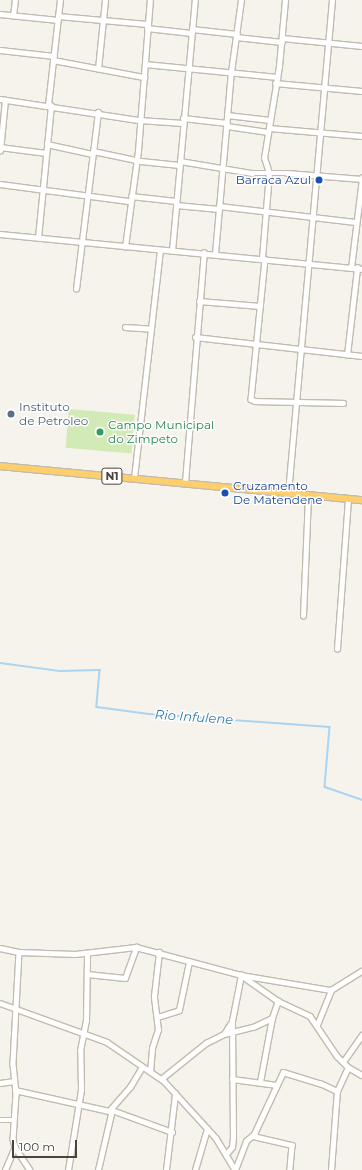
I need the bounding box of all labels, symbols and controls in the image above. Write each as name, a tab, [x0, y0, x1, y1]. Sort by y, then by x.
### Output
place label: Barraca Azul	[236, 173, 311, 187]
marker: Barraca Azul	[314, 175, 324, 185]
place label: Instituto de Petroleo	[19, 400, 88, 428]
marker: Instituto de Petroleo	[6, 409, 16, 419]
place label: Campo Municipal do Zimpeto	[108, 418, 214, 446]
marker: Campo Municipal do Zimpeto	[95, 427, 105, 437]
road number: N1	[101, 467, 123, 485]
place label: Cruzamento De Matendene	[233, 479, 323, 507]
marker: Cruzamento De Matendene	[220, 488, 230, 498]
water label: Rio Infulene	[154, 706, 234, 728]
scale bar	[14, 1132, 79, 1158]
text: 100 m	[19, 1139, 55, 1154]

